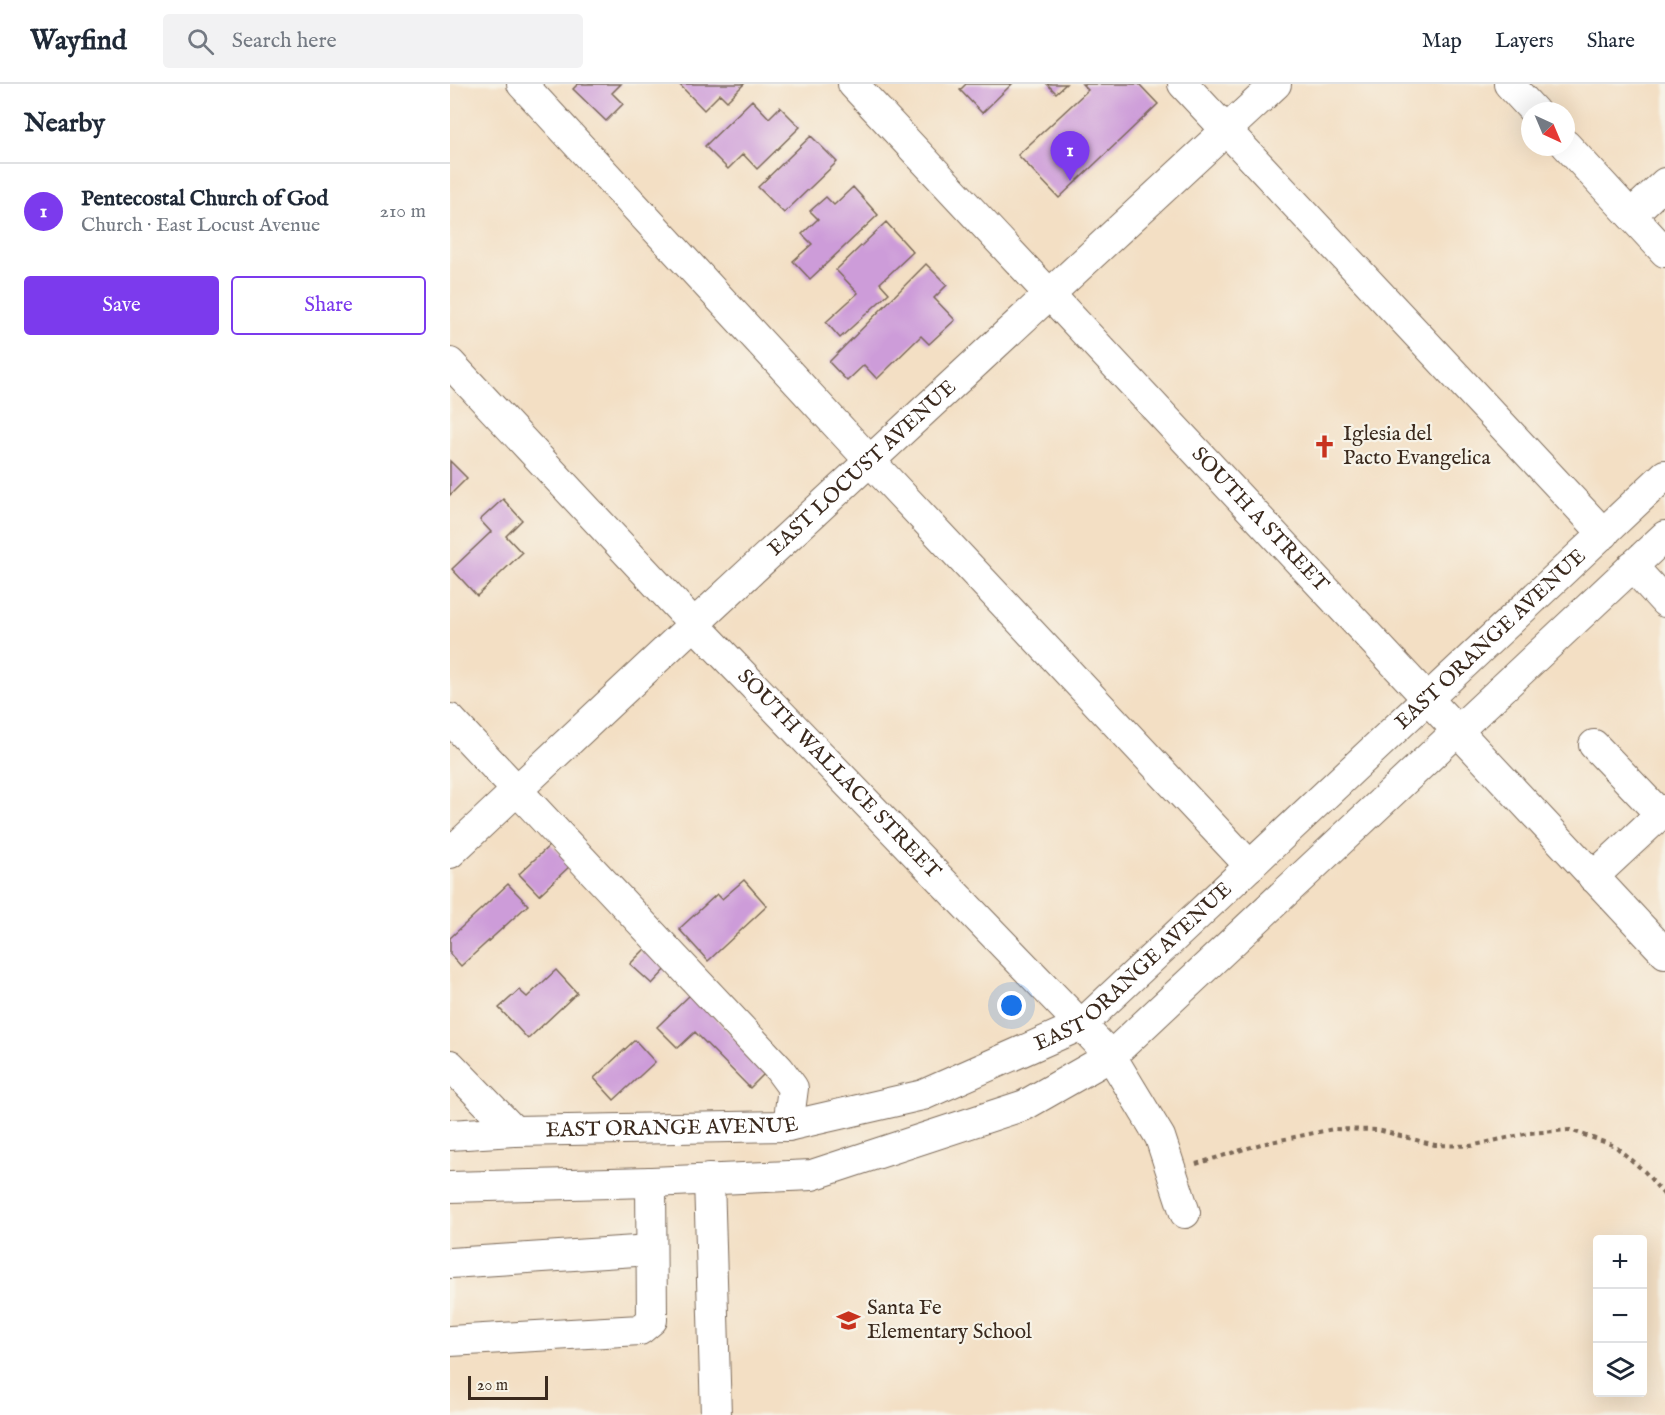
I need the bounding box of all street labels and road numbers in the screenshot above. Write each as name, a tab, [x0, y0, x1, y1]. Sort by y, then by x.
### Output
street label: EAST LOCUST AVENUE	[762, 374, 962, 562]
street label: SOUTH A STREET	[1185, 441, 1335, 598]
street label: EAST ORANGE AVENUE	[1389, 543, 1592, 736]
street label: SOUTH WALLACE STREET	[731, 663, 947, 885]
street label: EAST ORANGE AVENUE	[1030, 876, 1238, 1057]
street label: EAST ORANGE AVENUE	[545, 1111, 801, 1144]

